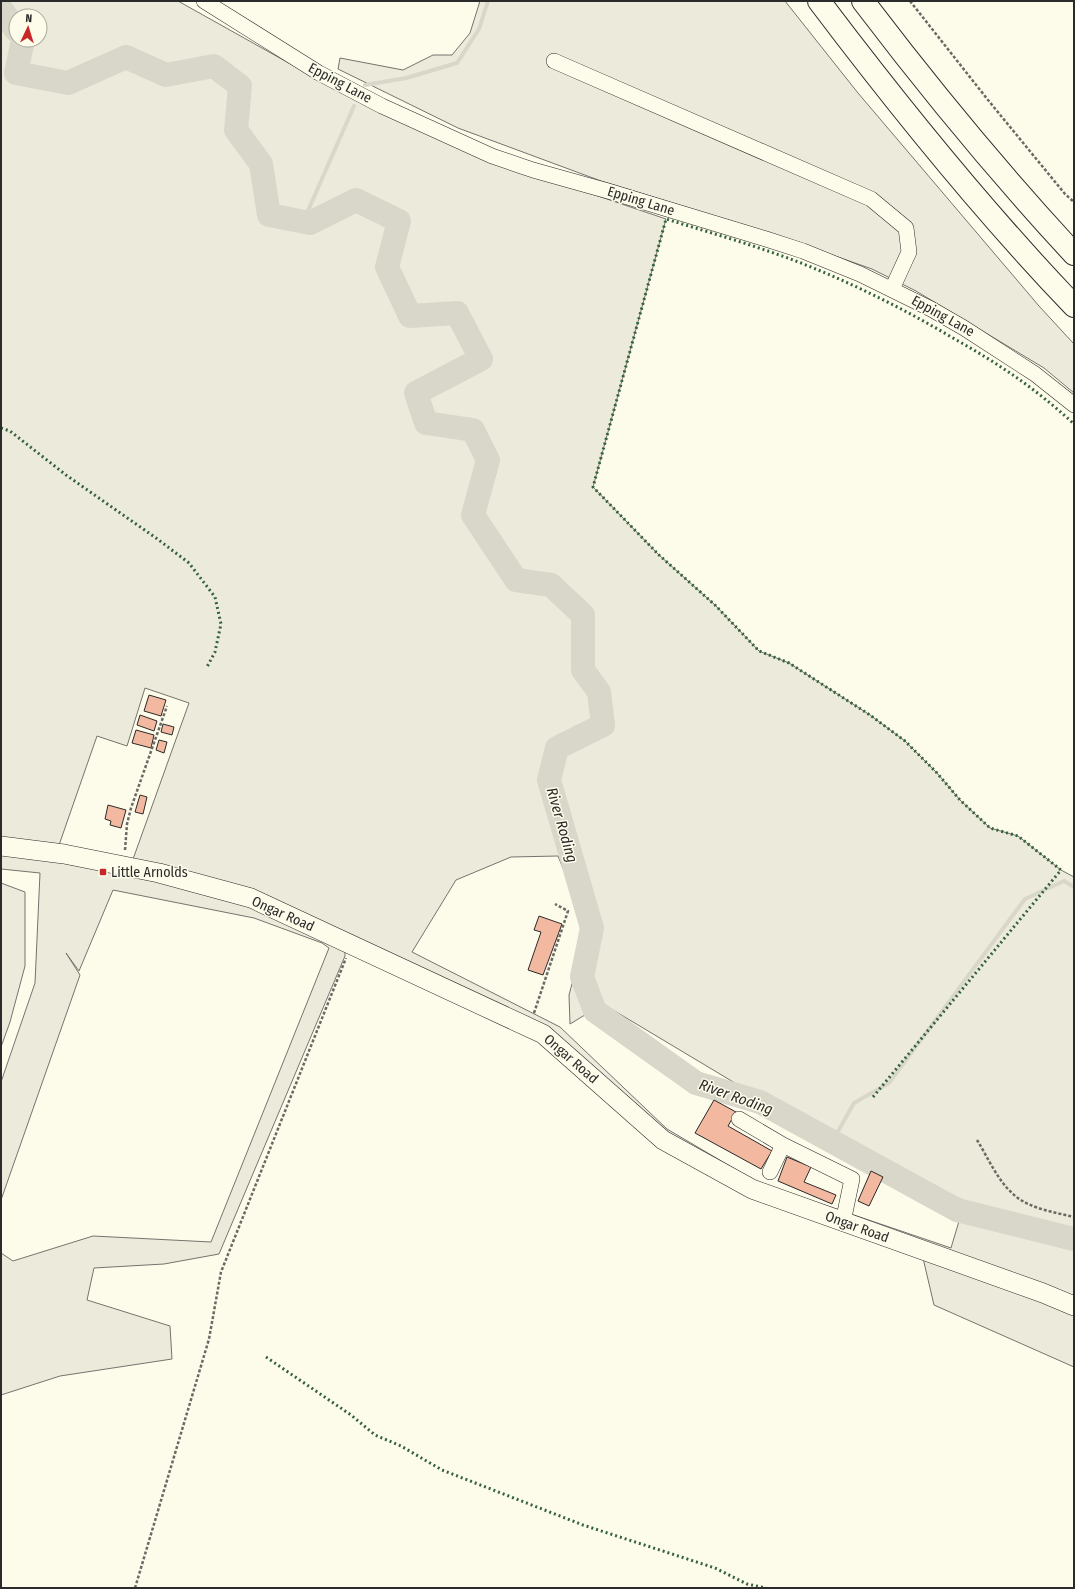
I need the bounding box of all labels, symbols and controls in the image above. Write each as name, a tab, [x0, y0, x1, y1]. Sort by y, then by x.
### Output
north arrow	[8, 8, 48, 48]
text: N	[25, 12, 32, 25]
street label: Epping Lane	[305, 59, 375, 107]
street label: Epping Lane	[605, 183, 677, 219]
street label: Epping Lane	[909, 292, 978, 340]
water label: River Roding	[543, 785, 581, 865]
place label: Little Arnolds	[111, 864, 188, 881]
marker: Little Arnolds	[98, 867, 108, 877]
street label: Ongar Road	[249, 893, 317, 935]
street label: Ongar Road	[540, 1031, 602, 1087]
water label: River Roding	[697, 1075, 776, 1119]
street label: Ongar Road	[823, 1208, 891, 1246]

